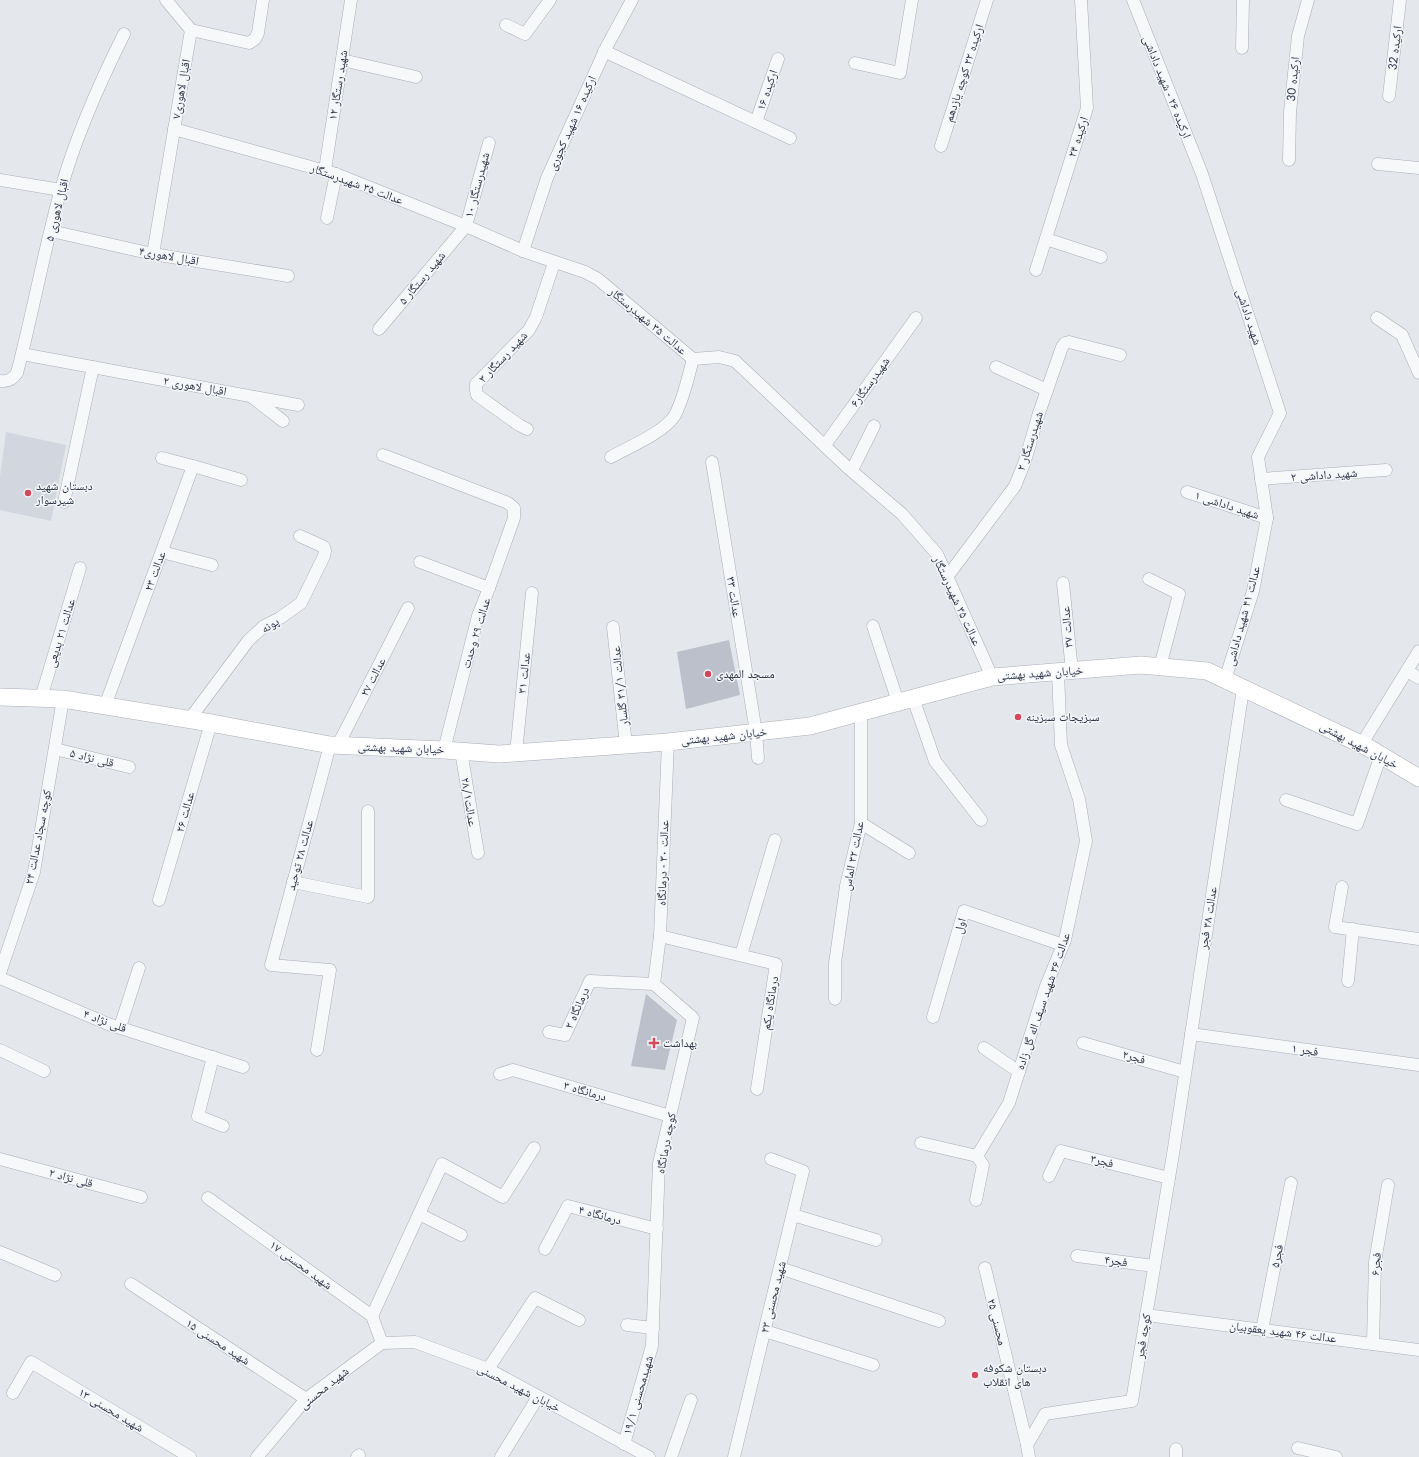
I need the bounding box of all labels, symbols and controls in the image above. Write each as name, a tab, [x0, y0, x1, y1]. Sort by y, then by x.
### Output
street label: ارکیده ۲۲ کوچه یازدهم	[940, 22, 988, 124]
street label: ارکیده 32	[1383, 25, 1407, 71]
street label: ارکیده ۲۶ - شهید داداشی	[1138, 33, 1196, 141]
street label: شهید رستگار ۱۲	[324, 49, 352, 121]
street label: ارکیده 30	[1282, 56, 1304, 102]
street label: اقبال لاهوری۷	[167, 57, 195, 120]
street label: ارکیده ۱۶	[752, 67, 782, 113]
street label: ارکیده ۱۶ شهید کجوری	[543, 73, 601, 173]
street label: ارکیده ۲۴	[1063, 114, 1093, 160]
street label: شهیدرستگار ۱۰	[460, 150, 494, 220]
street label: عدالت ۳۵ شهیدرستگار	[307, 159, 406, 209]
street label: اقبال لاهوری ۵	[41, 177, 74, 243]
street label: اقبال لاهوری۴	[138, 242, 201, 270]
street label: شهید رستگار ۵	[394, 247, 450, 309]
street label: عدالت ۳۵ شهیدرستگار	[604, 282, 691, 359]
street label: شهید داداشی	[1231, 287, 1267, 347]
street label: شهید رستگار ۳	[474, 327, 532, 387]
street label: شهیدرستگار۶	[846, 353, 894, 411]
street label: اقبال لاهوری ۲	[162, 372, 228, 400]
street label: شهیدرستگار ۲	[1012, 409, 1048, 473]
street label: شهید داداشی ۲	[1290, 464, 1358, 486]
place label: دبستان شهید شیرسوار	[35, 477, 93, 509]
street label: شهید داداشی ۱	[1192, 486, 1262, 524]
marker: دبستان شهید شیرسوار	[23, 488, 33, 498]
street label: عدالت ۲۳	[139, 548, 171, 594]
street label: عدالت ۳۵ شهیدرستگار	[928, 552, 986, 649]
street label: عدالت ۴۱ شهید داداشی	[1221, 564, 1265, 668]
street label: عدالت ۳۳	[722, 575, 746, 619]
street label: عدالت ۲۹ وحدت	[457, 595, 495, 671]
street label: عدالت ۲۱ بدیعی	[42, 596, 80, 670]
street label: عدالت ۳۷	[1056, 606, 1078, 648]
street label: پونه	[257, 612, 283, 638]
street label: عدالت ۳۱/۱ گلسار	[607, 645, 633, 728]
street label: عدالت ۳۱	[513, 652, 535, 694]
street label: عدالت ۲۷	[356, 654, 390, 700]
street label: خیابان شهید بهشتی	[996, 661, 1084, 685]
place label: مسجد المهدی	[716, 665, 775, 683]
marker: مسجد المهدی	[703, 669, 713, 679]
place label: سبزیجات سبزینه	[1026, 708, 1100, 726]
marker: سبزیجات سبزینه	[1013, 712, 1023, 722]
street label: خیابان شهید بهشتی	[1317, 717, 1402, 773]
street label: خیابان شهید بهشتی	[680, 722, 768, 749]
street label: خیابان شهید بهشتی	[357, 737, 445, 759]
street label: قلی نژاد ۵	[68, 744, 116, 772]
street label: عدالت۲۸/۱	[456, 776, 482, 828]
street label: کوچه سجاد عدالت ۲۴	[20, 788, 56, 886]
street label: عدالت ۲۶	[171, 790, 199, 834]
street label: عدالت ۲۸ توحید	[282, 818, 318, 892]
street label: عدالت ۳۰ - درمانگاه	[653, 820, 673, 906]
street label: عدالت ۳۲ الماس	[837, 820, 869, 892]
street label: عدالت ۳۸ فجر	[1194, 886, 1222, 951]
street label: اول	[949, 916, 971, 936]
street label: عدالت ۳۶ شهید سیف اله گل زاده	[1011, 930, 1075, 1072]
street label: درمانگاه یکم	[757, 975, 783, 1031]
street label: درمانگاه ۲	[560, 984, 594, 1032]
street label: قلی نژاد ۴	[81, 1005, 129, 1037]
place label: بهداشت	[663, 1034, 697, 1052]
marker: بهداشت	[648, 1037, 660, 1049]
street label: فجر ۱	[1290, 1039, 1320, 1061]
street label: فجر۲	[1120, 1045, 1148, 1069]
street label: درمانگاه ۳	[561, 1076, 609, 1106]
street label: کوچه درمانگاه	[651, 1111, 681, 1175]
street label: فجر۳	[1089, 1149, 1115, 1173]
street label: قلی نژاد ۲	[47, 1164, 95, 1192]
street label: درمانگاه ۴	[576, 1201, 624, 1229]
street label: شهید محسنی ۱۷	[266, 1236, 336, 1294]
street label: فجر۵	[1266, 1243, 1288, 1269]
street label: فجر۴	[1103, 1251, 1129, 1271]
street label: فجر۶	[1366, 1252, 1386, 1276]
street label: شهید محسنی ۲۳	[755, 1259, 791, 1335]
street label: محسنی ۲۵	[983, 1297, 1011, 1347]
street label: کوچه فجر	[1130, 1312, 1155, 1361]
street label: شهید محسنی ۱۵	[182, 1314, 254, 1370]
street label: عدالت ۴۶ شهید یعقوبیان	[1228, 1316, 1338, 1348]
street label: شهیدمحسنی ۱۹/۱	[618, 1353, 658, 1437]
street label: خیابان شهید محسنی	[474, 1359, 564, 1417]
place label: دبستان شکوفه های انقلاب	[983, 1359, 1047, 1391]
street label: شهید محسنی	[295, 1362, 353, 1414]
marker: دبستان شکوفه های انقلاب	[970, 1370, 980, 1380]
street label: شهید محسنی ۱۳	[75, 1383, 147, 1437]

